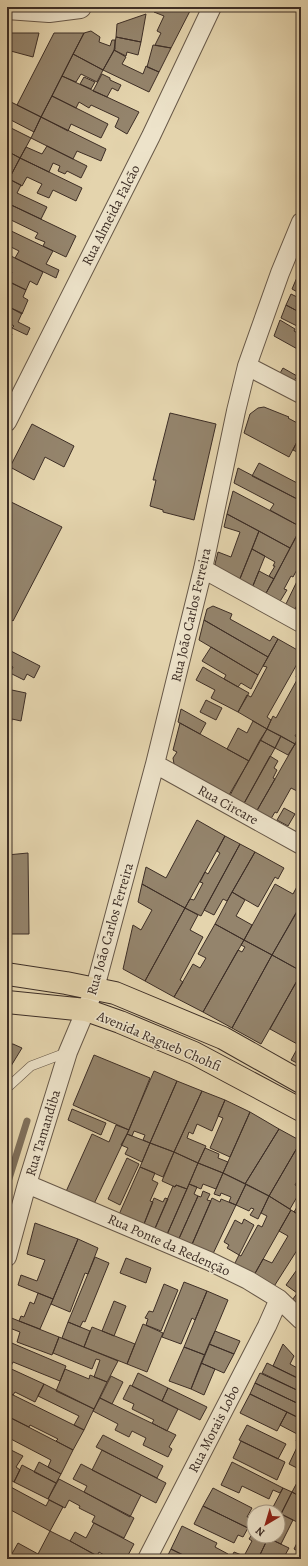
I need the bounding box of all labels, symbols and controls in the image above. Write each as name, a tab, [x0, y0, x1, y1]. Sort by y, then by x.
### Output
street label: Rua Almeida Falcão	[77, 161, 145, 269]
street label: Rua João Carlos Ferreira	[166, 546, 216, 684]
street label: Rua Circare	[194, 781, 262, 829]
street label: Rua João Carlos Ferreira	[82, 860, 138, 997]
street label: Avenida Ragueb Chohfi	[93, 1006, 224, 1076]
street label: Rua Tamandiba	[21, 1087, 65, 1179]
street label: Rua Ponte da Redenção	[105, 1209, 233, 1281]
street label: Rua Morais Lobo	[184, 1382, 244, 1476]
north arrow	[246, 1504, 286, 1544]
text: N	[252, 1523, 268, 1540]

